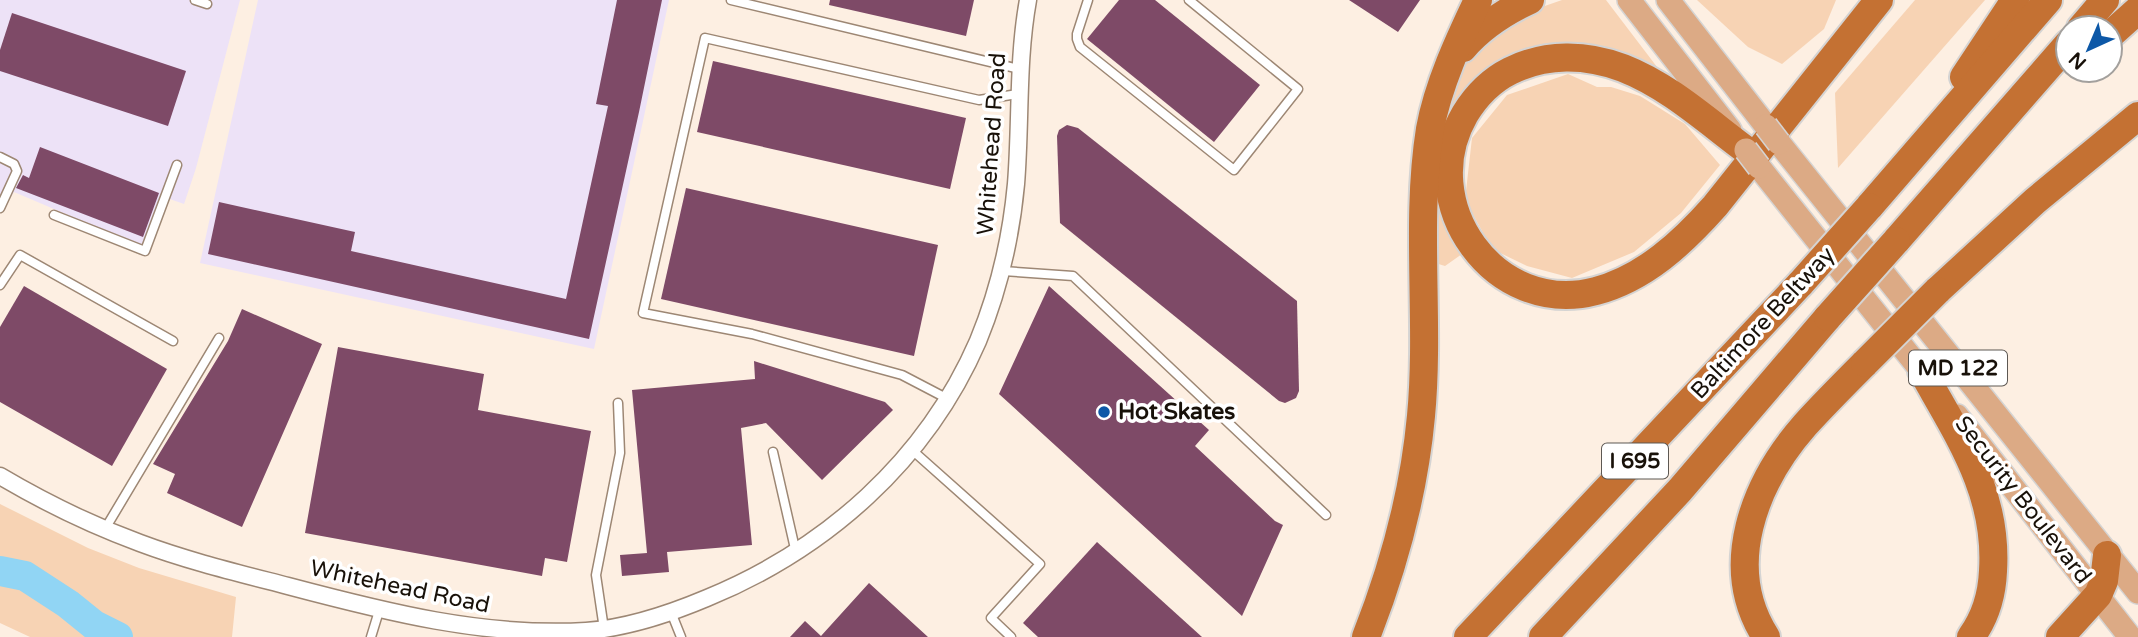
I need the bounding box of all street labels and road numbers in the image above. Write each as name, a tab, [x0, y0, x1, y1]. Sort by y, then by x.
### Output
street label: Whitehead Road	[972, 52, 1012, 236]
street label: Baltimore Beltway	[1685, 241, 1841, 405]
road number: MD 122	[1909, 350, 2007, 386]
street label: Security Boulevard	[1949, 410, 2097, 590]
road number: I 695	[1602, 444, 1668, 478]
street label: Whitehead Road	[308, 554, 492, 620]

